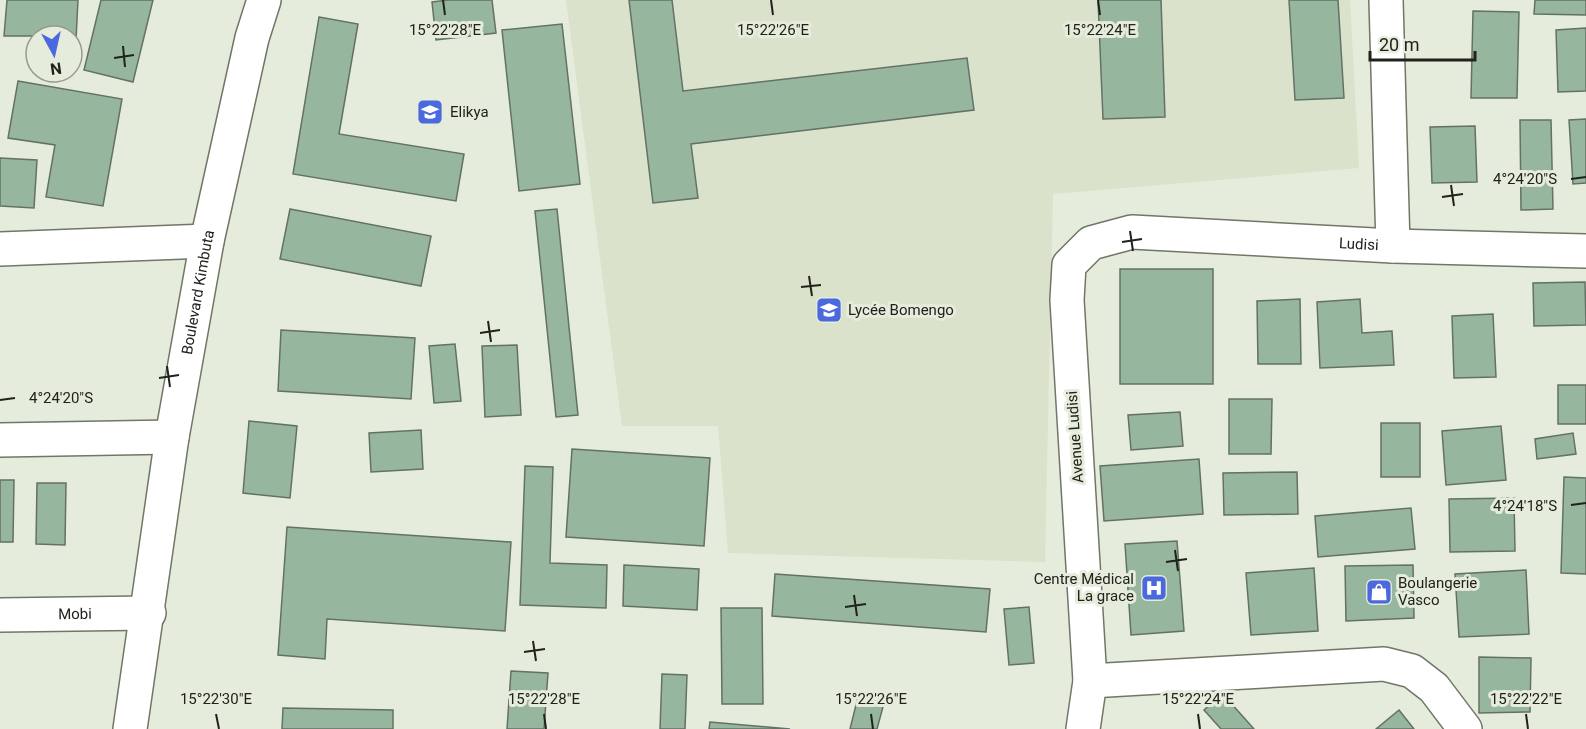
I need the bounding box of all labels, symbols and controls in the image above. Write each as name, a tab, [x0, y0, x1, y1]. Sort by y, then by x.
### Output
text: 15°22'28"E	[409, 21, 482, 39]
text: 15°22'26"E	[737, 21, 810, 39]
text: 15°22'24"E	[1064, 21, 1137, 39]
north arrow	[24, 24, 84, 84]
scale bar	[1370, 24, 1475, 62]
text: 20 m	[1379, 34, 1419, 55]
text: N	[49, 58, 63, 79]
school or university icon: Elikya	[415, 97, 445, 127]
place label: Elikya	[450, 103, 489, 121]
text: 4°24'20"S	[1493, 170, 1557, 188]
street label: Boulevard Kimbuta	[178, 228, 218, 356]
street label: Ludisi	[1339, 234, 1379, 254]
school or university icon: Lycée Bomengo	[814, 295, 844, 325]
place label: Lycée Bomengo	[848, 301, 954, 319]
text: 4°24'20"S	[29, 389, 93, 407]
street label: Avenue Ludisi	[1063, 390, 1087, 484]
text: 4°24'18"S	[1493, 497, 1557, 515]
place label: Centre Médical La grace	[1034, 570, 1134, 605]
hospital icon: Centre Médical La grace	[1139, 573, 1169, 603]
place label: Boulangerie Vasco	[1398, 574, 1477, 609]
shop icon: Boulangerie Vasco	[1364, 577, 1394, 607]
street label: Mobi	[58, 605, 92, 623]
text: 15°22'30"E	[180, 690, 253, 708]
text: 15°22'28"E	[508, 690, 581, 708]
text: 15°22'26"E	[835, 690, 908, 708]
text: 15°22'24"E	[1162, 690, 1235, 708]
text: 15°22'22"E	[1490, 690, 1563, 708]

